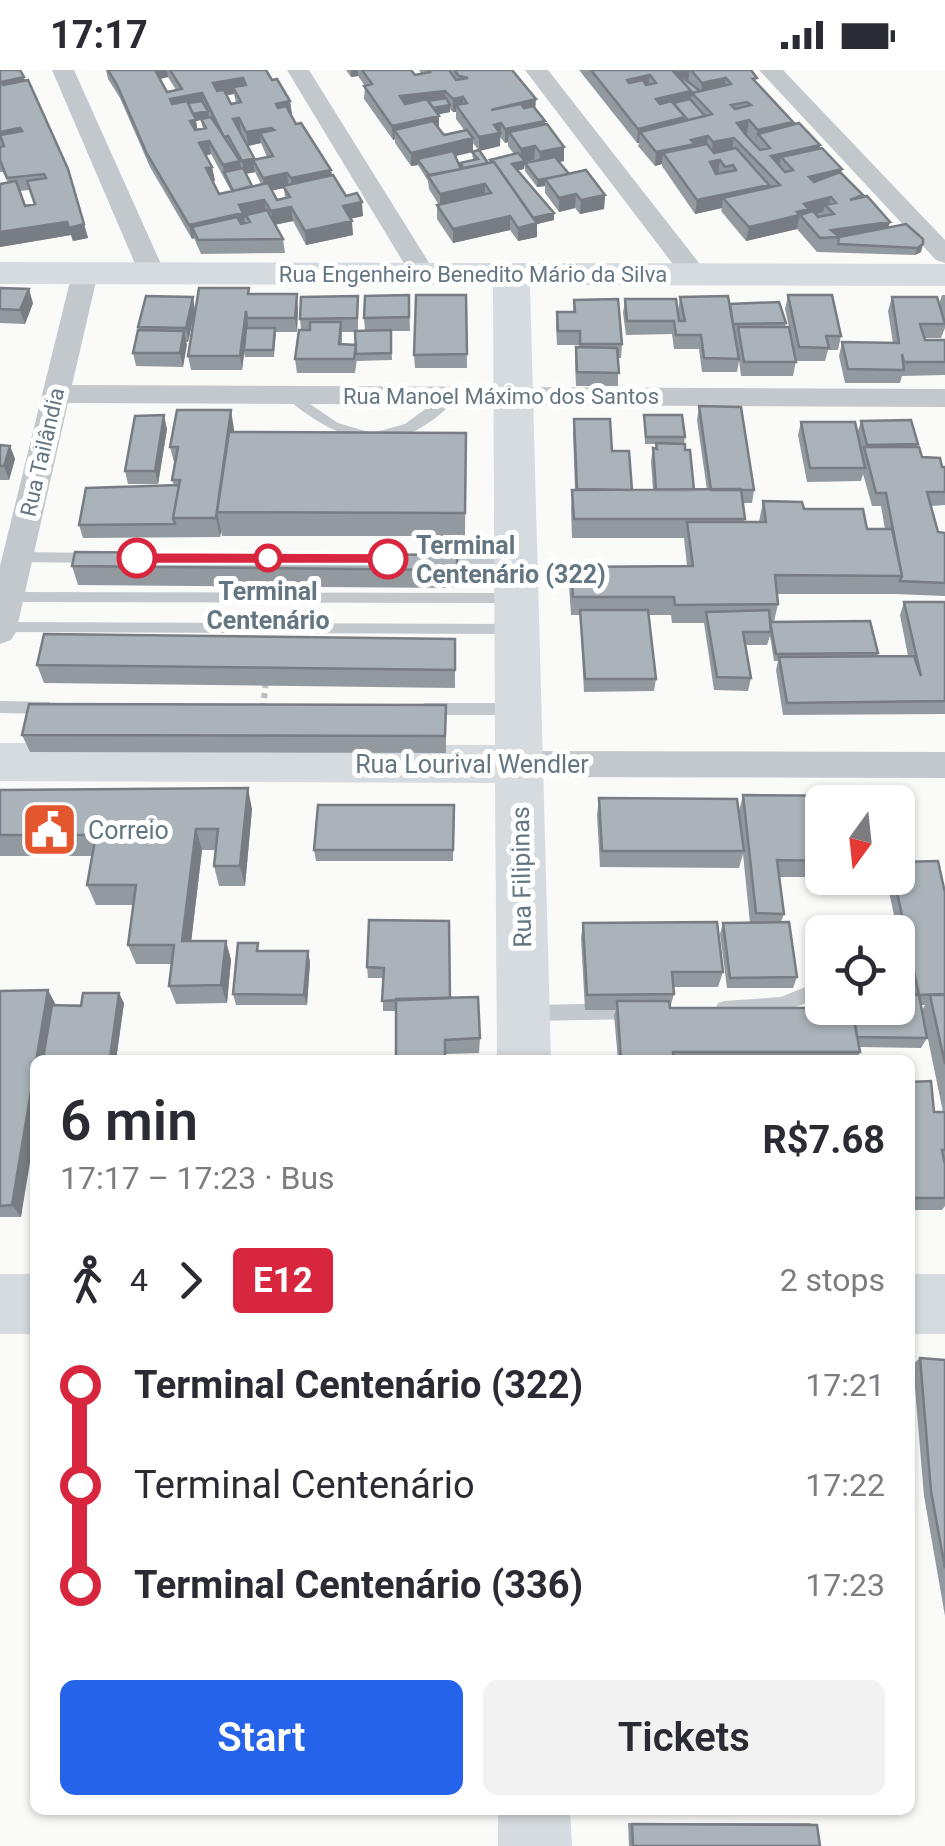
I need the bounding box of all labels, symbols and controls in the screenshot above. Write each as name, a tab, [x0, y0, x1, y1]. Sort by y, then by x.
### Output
text: 17:17	[50, 13, 148, 57]
street label: Rua Engenheiro Benedito Mário da Silva	[279, 262, 667, 287]
street label: Rua Manoel Máximo dos Santos	[343, 384, 659, 409]
street label: Rua Tailândia	[16, 385, 69, 519]
place label: Terminal Centenário (322)	[416, 531, 606, 589]
unlabelled marker	[118, 539, 156, 577]
marker: Terminal Centenário (322)	[369, 540, 407, 578]
marker: Terminal Centenário	[255, 545, 281, 571]
place label: Terminal Centenário	[206, 577, 330, 635]
street label: Rua Lourival Wendler	[355, 750, 589, 779]
north arrow	[805, 785, 915, 895]
map controls	[805, 785, 915, 1025]
public building icon: Correio	[19, 800, 79, 860]
street label: Rua Filipinas	[506, 806, 537, 948]
place label: Correio	[88, 816, 169, 845]
button: locate	[805, 915, 915, 1025]
text: 6 min	[60, 1089, 198, 1153]
text: R$7.68	[762, 1118, 885, 1162]
text: 17:17 – 17:23 · Bus	[60, 1159, 335, 1197]
icon: walk	[60, 1253, 115, 1308]
icon: forward	[163, 1253, 218, 1308]
text: E12	[253, 1260, 313, 1301]
text: 4	[130, 1261, 148, 1299]
text: 2 stops	[780, 1261, 885, 1299]
text: Terminal Centenário (322)	[134, 1363, 583, 1407]
text: 17:21	[805, 1366, 885, 1404]
text: Terminal Centenário	[134, 1463, 475, 1507]
text: 17:22	[805, 1466, 885, 1504]
text: Terminal Centenário (336)	[134, 1563, 583, 1607]
text: 17:23	[805, 1566, 885, 1604]
button: Start	[60, 1680, 463, 1795]
button: Tickets	[483, 1680, 885, 1795]

